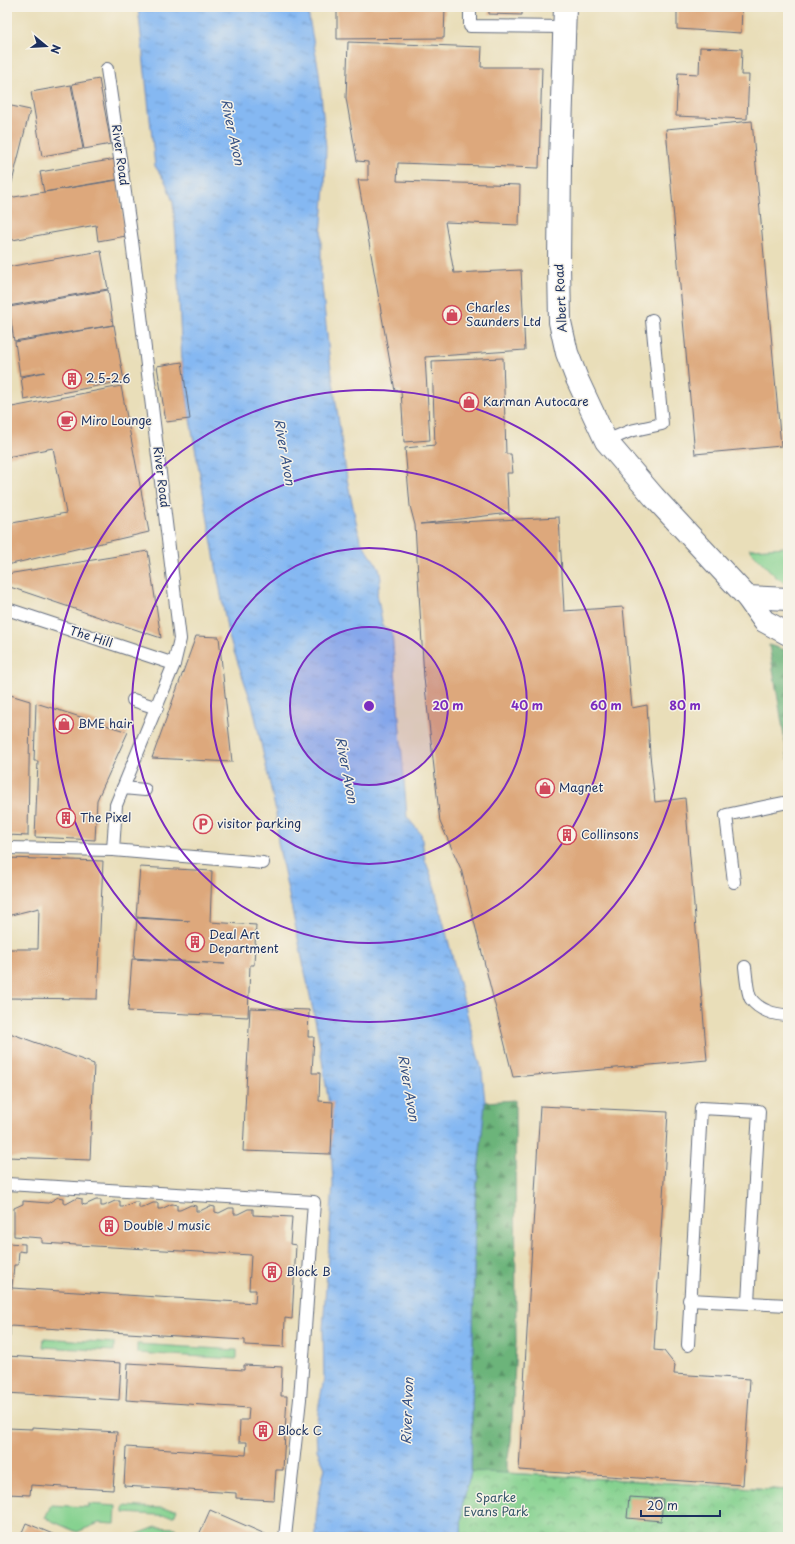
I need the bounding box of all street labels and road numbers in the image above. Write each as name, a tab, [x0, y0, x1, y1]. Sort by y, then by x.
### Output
street label: River Road	[108, 123, 134, 187]
street label: Albert Road	[549, 263, 571, 333]
street label: River Road	[149, 445, 175, 509]
street label: The Hill	[67, 621, 115, 651]

